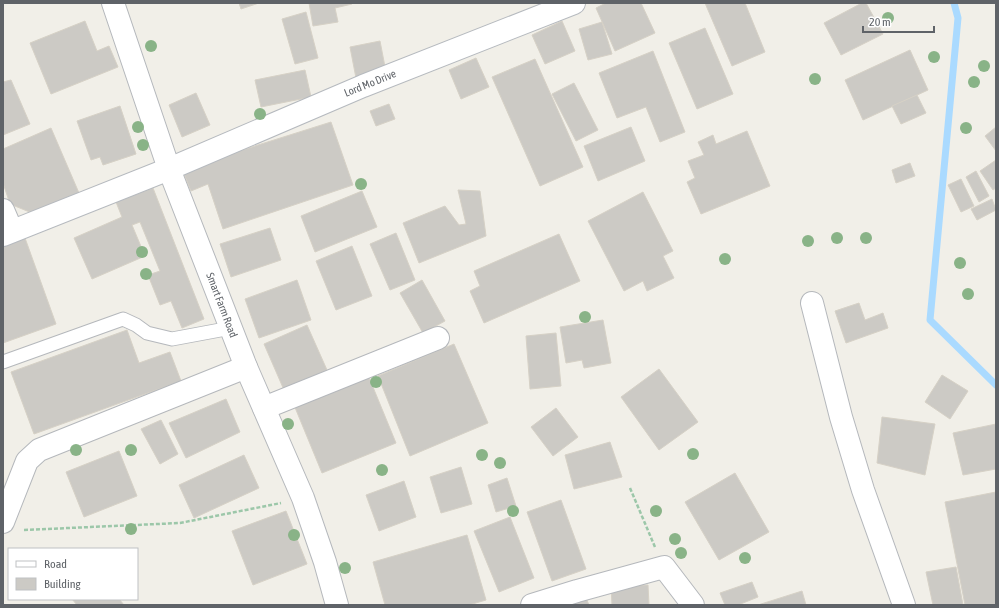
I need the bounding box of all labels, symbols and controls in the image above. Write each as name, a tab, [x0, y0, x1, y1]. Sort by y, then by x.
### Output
scale bar	[863, 8, 934, 34]
text: 20 m	[869, 15, 891, 29]
street label: Lord Mo Drive	[342, 67, 398, 99]
street label: Smart Farm Road	[204, 271, 240, 339]
legend	[8, 548, 138, 600]
text: Road	[44, 557, 67, 571]
text: Building	[44, 577, 82, 591]

